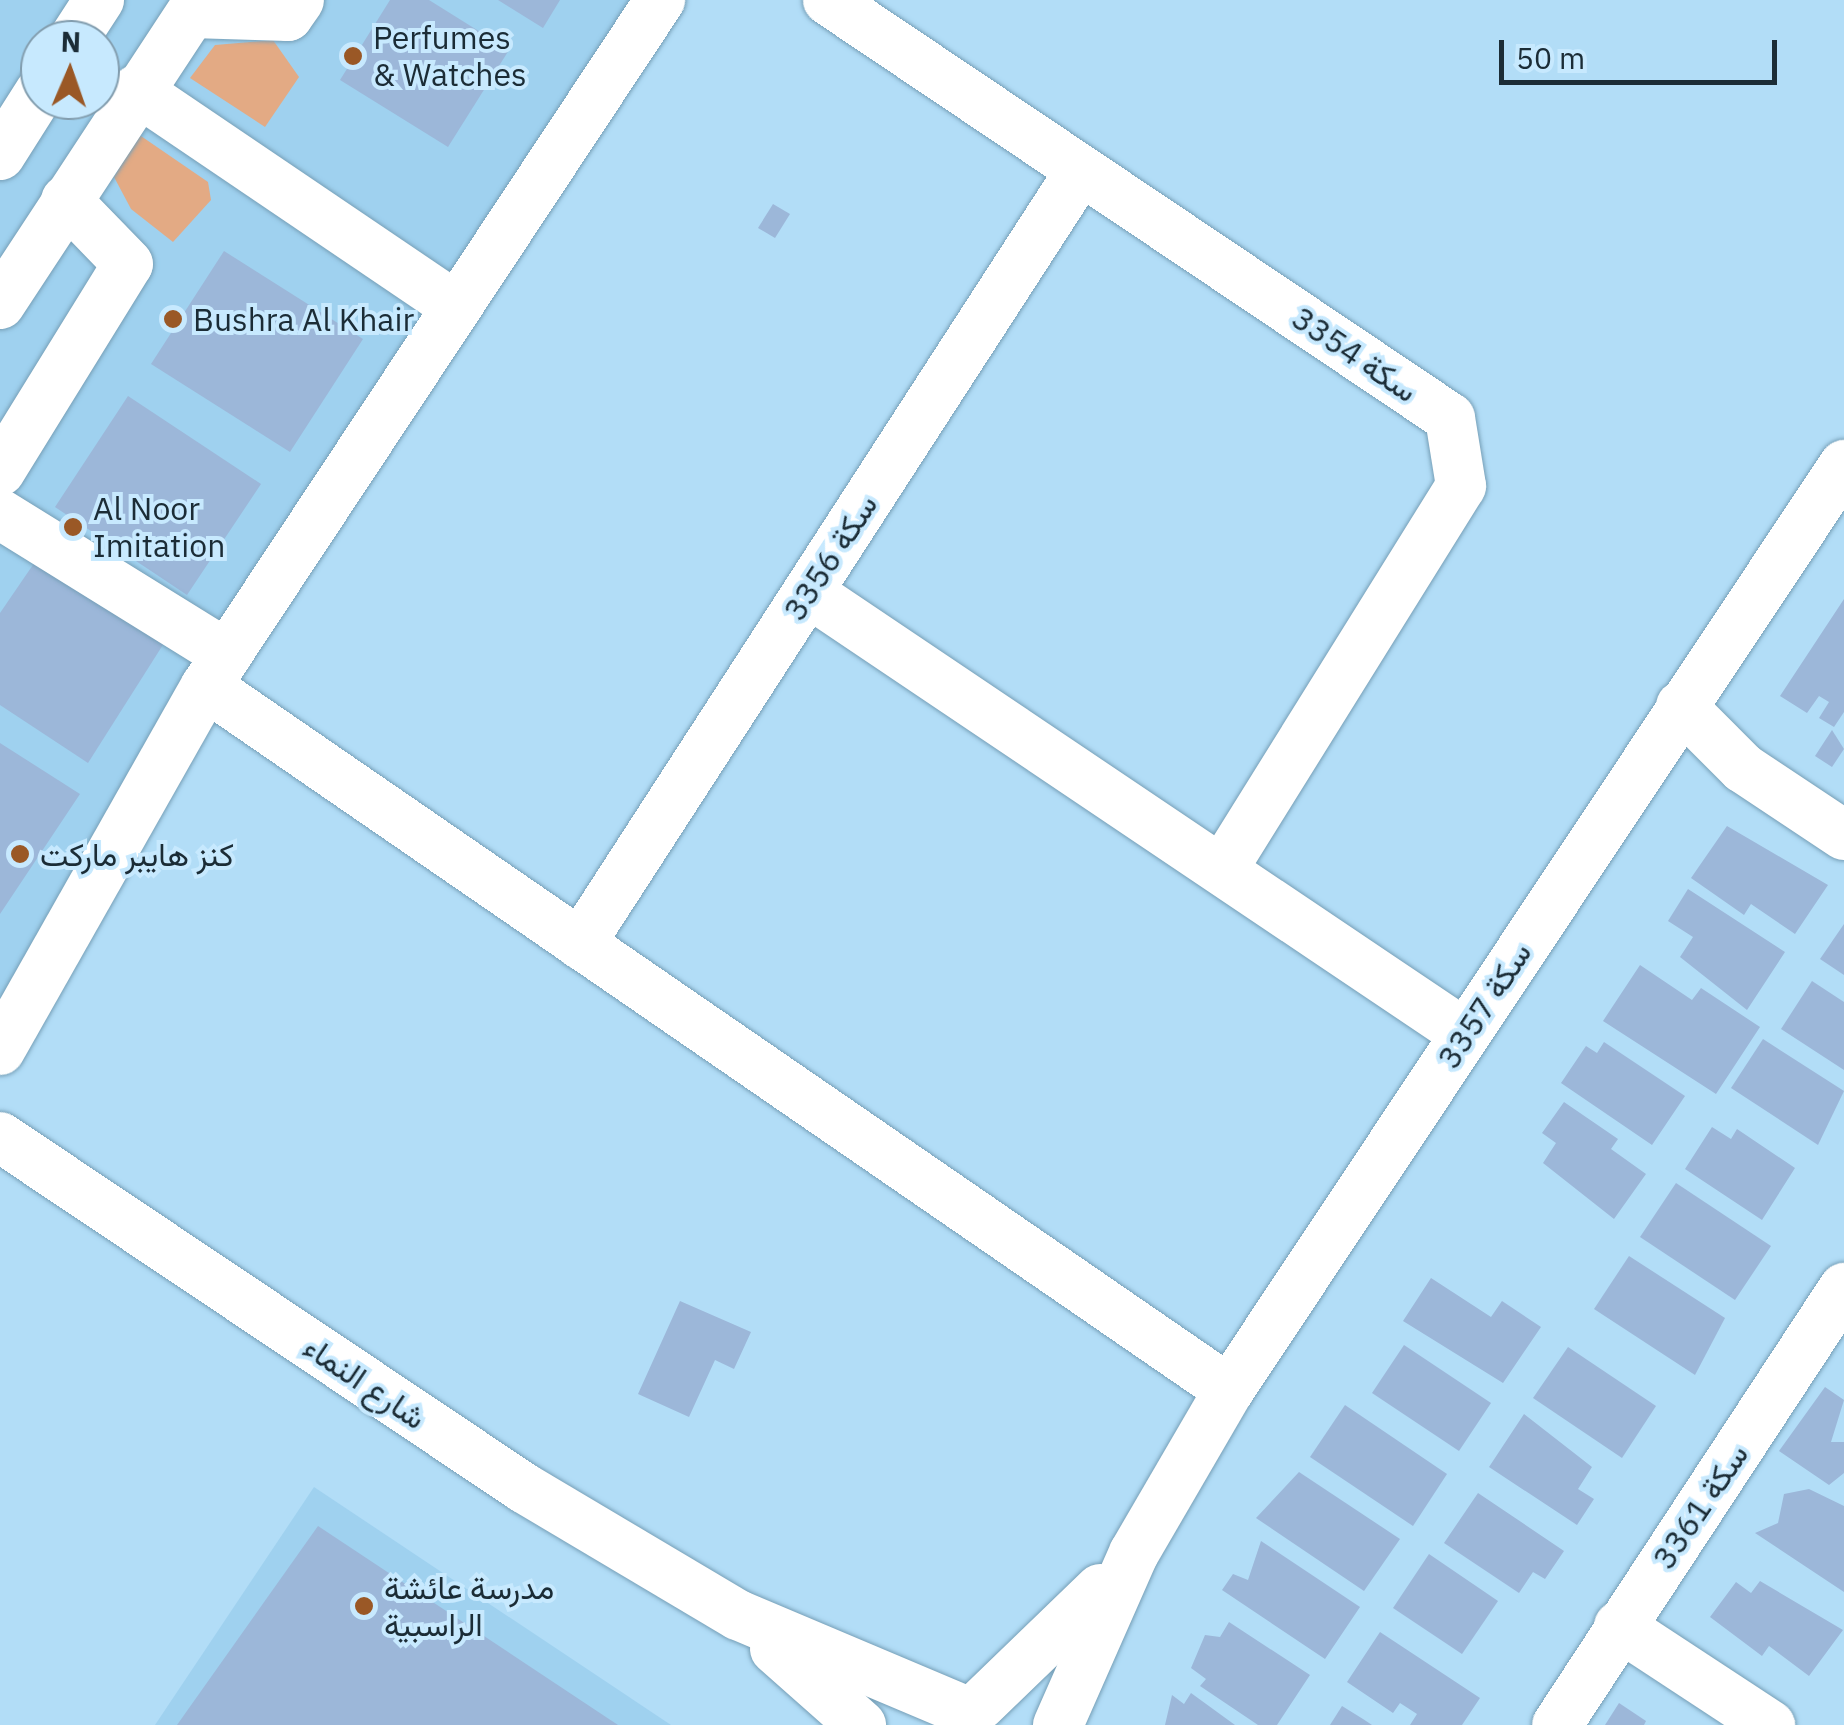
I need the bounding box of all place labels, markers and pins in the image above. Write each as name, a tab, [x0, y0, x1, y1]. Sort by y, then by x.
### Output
place label: Perfumes & Watches	[373, 19, 527, 94]
marker: Perfumes & Watches	[342, 45, 364, 67]
place label: Bushra Al Khair	[193, 300, 414, 338]
marker: Bushra Al Khair	[162, 308, 184, 330]
place label: Al Noor Imitation	[93, 490, 225, 565]
marker: Al Noor Imitation	[62, 516, 84, 538]
place label: كنز هايبر ماركت	[40, 835, 234, 873]
marker: كنز هايبر ماركت	[9, 843, 31, 865]
place label: مدرسة عائشة الراسبية	[384, 1569, 554, 1644]
marker: مدرسة عائشة الراسبية	[353, 1595, 375, 1617]

